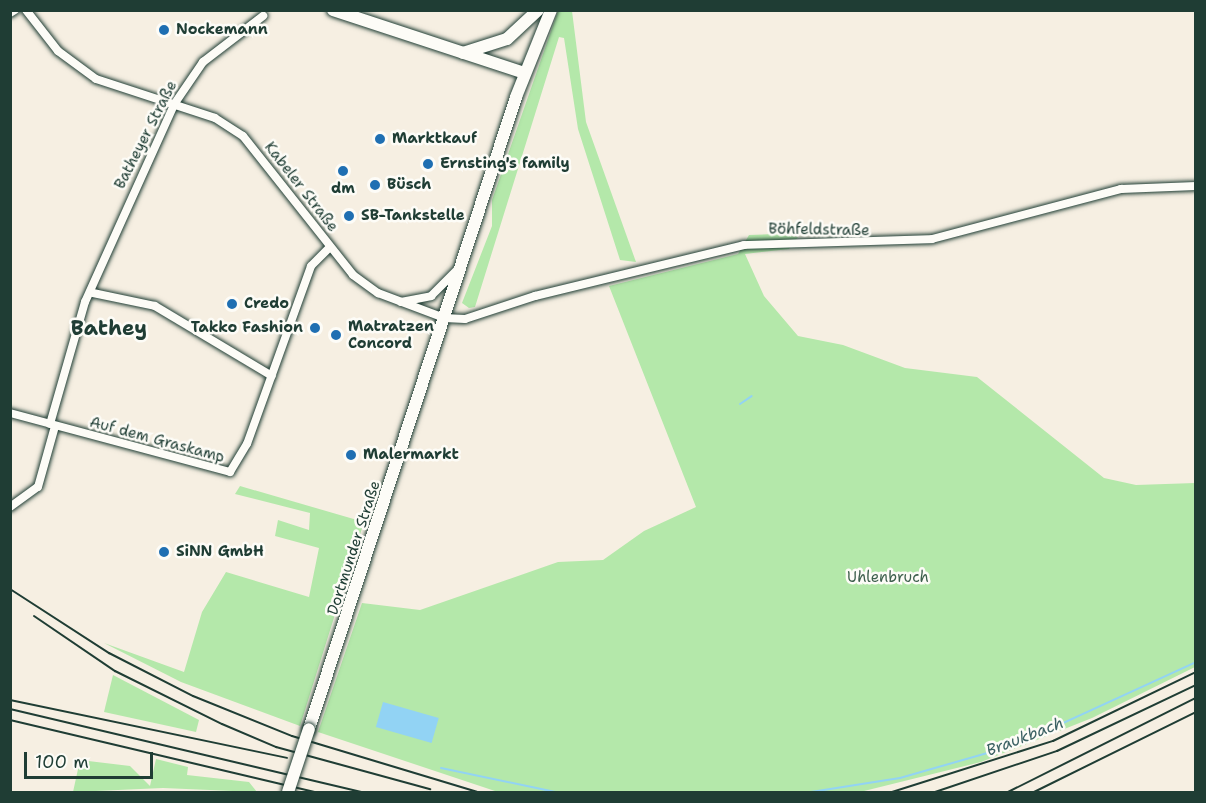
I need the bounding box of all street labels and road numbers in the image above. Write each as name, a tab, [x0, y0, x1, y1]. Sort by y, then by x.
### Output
street label: Batheyer Straße	[111, 78, 181, 192]
street label: Kabeler Straße	[260, 139, 342, 235]
street label: Böhfeldstraße	[768, 220, 870, 240]
street label: Auf dem Graskamp	[88, 413, 226, 467]
street label: Dortmunder Straße	[324, 479, 384, 617]

